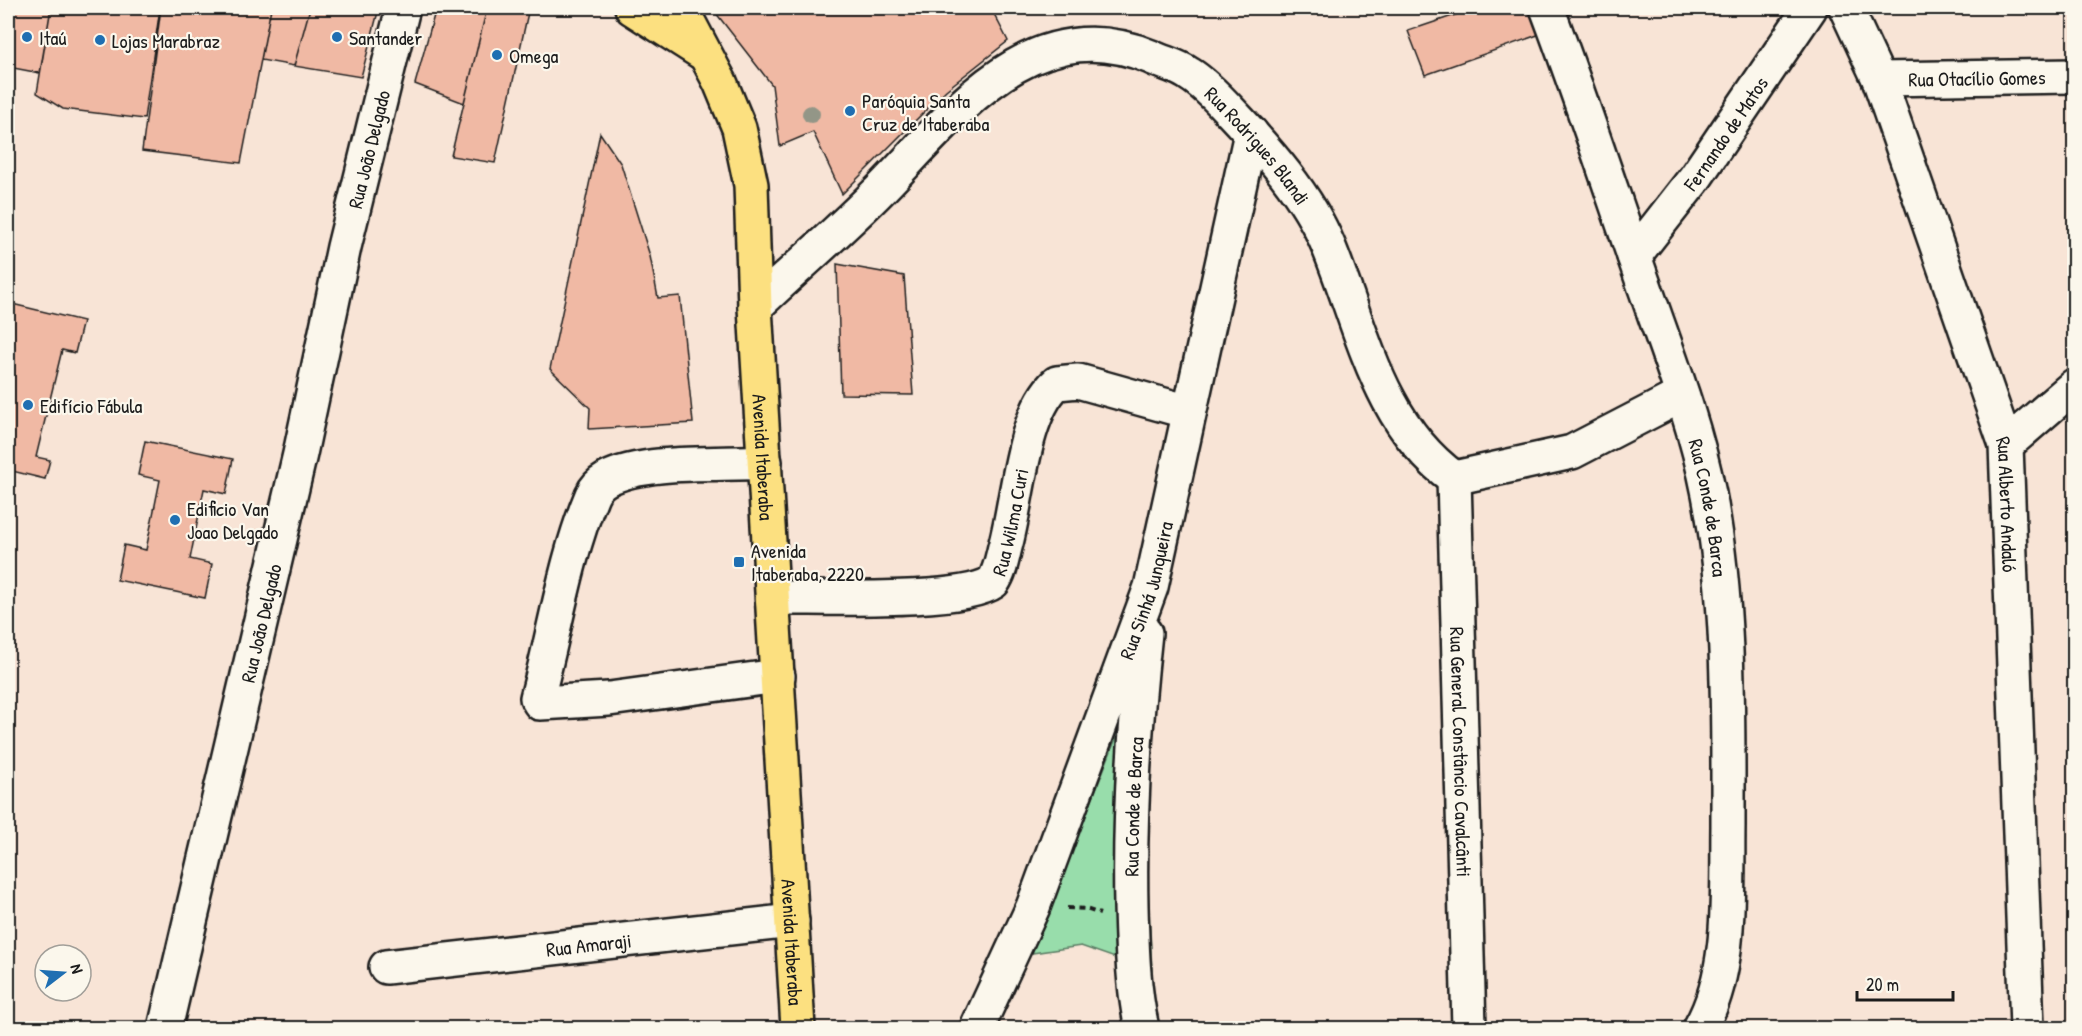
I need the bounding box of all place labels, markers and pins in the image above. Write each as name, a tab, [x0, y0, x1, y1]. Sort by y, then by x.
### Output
place label: Itaú	[39, 24, 66, 51]
place label: Santander	[349, 24, 423, 51]
place label: Lojas Marabraz	[112, 27, 220, 54]
marker: Itaú	[20, 30, 34, 44]
marker: Santander	[330, 30, 344, 44]
marker: Lojas Marabraz	[93, 33, 107, 47]
place label: Omega	[509, 42, 559, 69]
marker: Omega	[490, 48, 504, 62]
place label: Paróquia Santa Cruz de Itaberaba	[862, 87, 990, 137]
marker: Paróquia Santa Cruz de Itaberaba	[843, 104, 857, 118]
place label: Edifício Fábula	[40, 392, 143, 419]
marker: Edifício Fábula	[21, 398, 35, 412]
place label: Edificio Van Joao Delgado	[187, 495, 278, 545]
marker: Edificio Van Joao Delgado	[168, 513, 182, 527]
place label: Avenida Itaberaba, 2220	[751, 537, 864, 587]
marker: Avenida Itaberaba, 2220	[732, 555, 746, 569]

